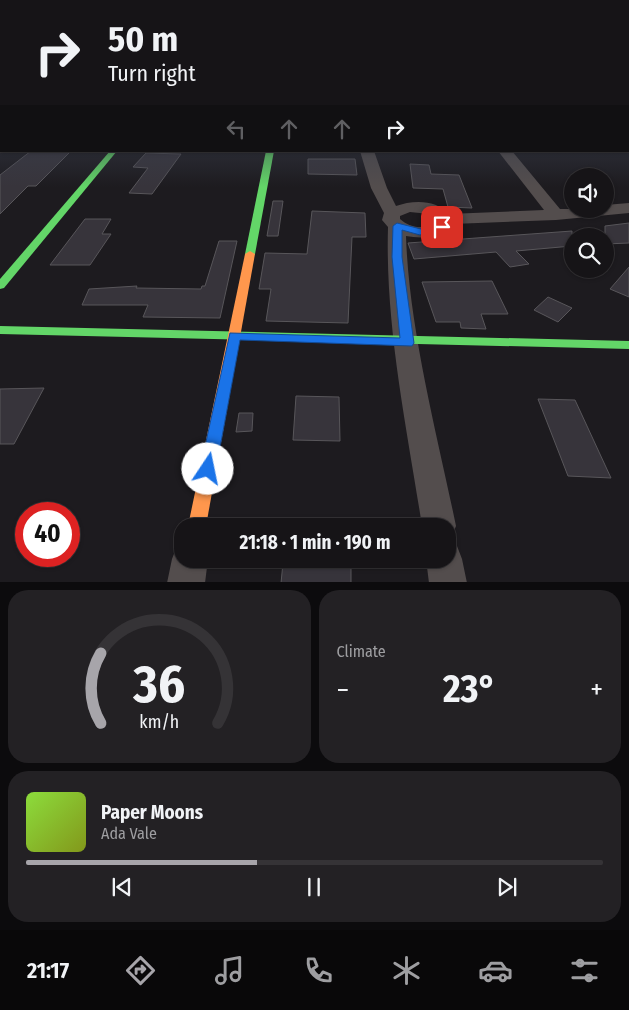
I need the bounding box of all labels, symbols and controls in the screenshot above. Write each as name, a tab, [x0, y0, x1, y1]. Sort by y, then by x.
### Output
text: 50 m	[108, 18, 178, 60]
icon: right	[25, 20, 90, 85]
text: Turn right	[108, 60, 196, 87]
icon: left	[222, 115, 250, 143]
icon: ahead	[275, 115, 303, 143]
icon: ahead	[328, 115, 356, 143]
icon: right	[381, 115, 409, 143]
map controls	[564, 168, 614, 278]
button: sound	[564, 168, 614, 218]
pin	[421, 206, 463, 248]
icon: arrive	[428, 213, 456, 241]
button: search	[564, 228, 614, 278]
position arrow	[181, 442, 233, 494]
speed limit sign: 40	[15, 502, 80, 567]
text: 21:18 · 1 min · 190 m	[240, 531, 390, 554]
text: Climate	[337, 642, 386, 661]
text: 36	[132, 653, 185, 716]
text: 23°	[443, 666, 496, 712]
text: −	[337, 673, 349, 706]
text: +	[590, 673, 603, 706]
text: km/h	[139, 711, 179, 733]
text: Paper Moons	[101, 801, 203, 824]
text: Ada Vale	[101, 824, 157, 843]
icon: previous	[108, 873, 136, 901]
icon: pause	[300, 873, 328, 901]
icon: next	[493, 873, 521, 901]
icon: directions	[123, 953, 158, 988]
icon: music	[212, 953, 247, 988]
icon: phone	[301, 953, 336, 988]
icon: climate	[389, 953, 424, 988]
icon: car	[478, 953, 513, 988]
icon: filters	[567, 953, 602, 988]
text: 21:17	[27, 957, 69, 984]

